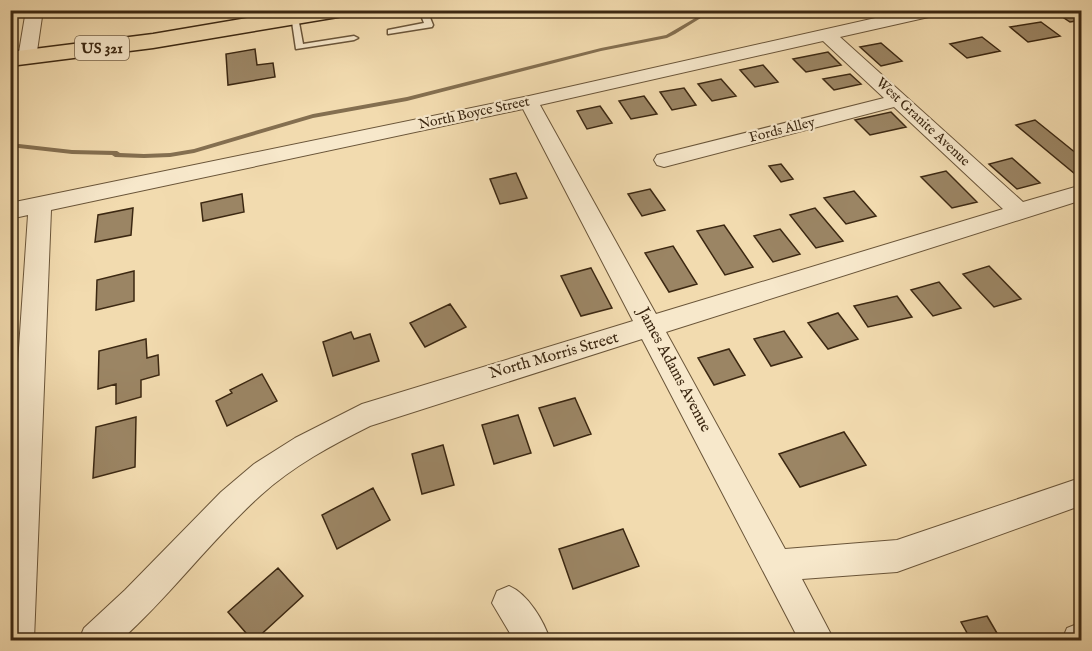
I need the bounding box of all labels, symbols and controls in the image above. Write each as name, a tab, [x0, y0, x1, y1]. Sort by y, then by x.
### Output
road number: US 321	[75, 36, 129, 60]
street label: West Granite Avenue	[872, 74, 974, 171]
street label: North Boyce Street	[417, 92, 531, 134]
street label: Fords Alley	[747, 113, 817, 147]
street label: James Adams Avenue	[632, 302, 715, 436]
street label: North Morris Street	[487, 328, 621, 384]

